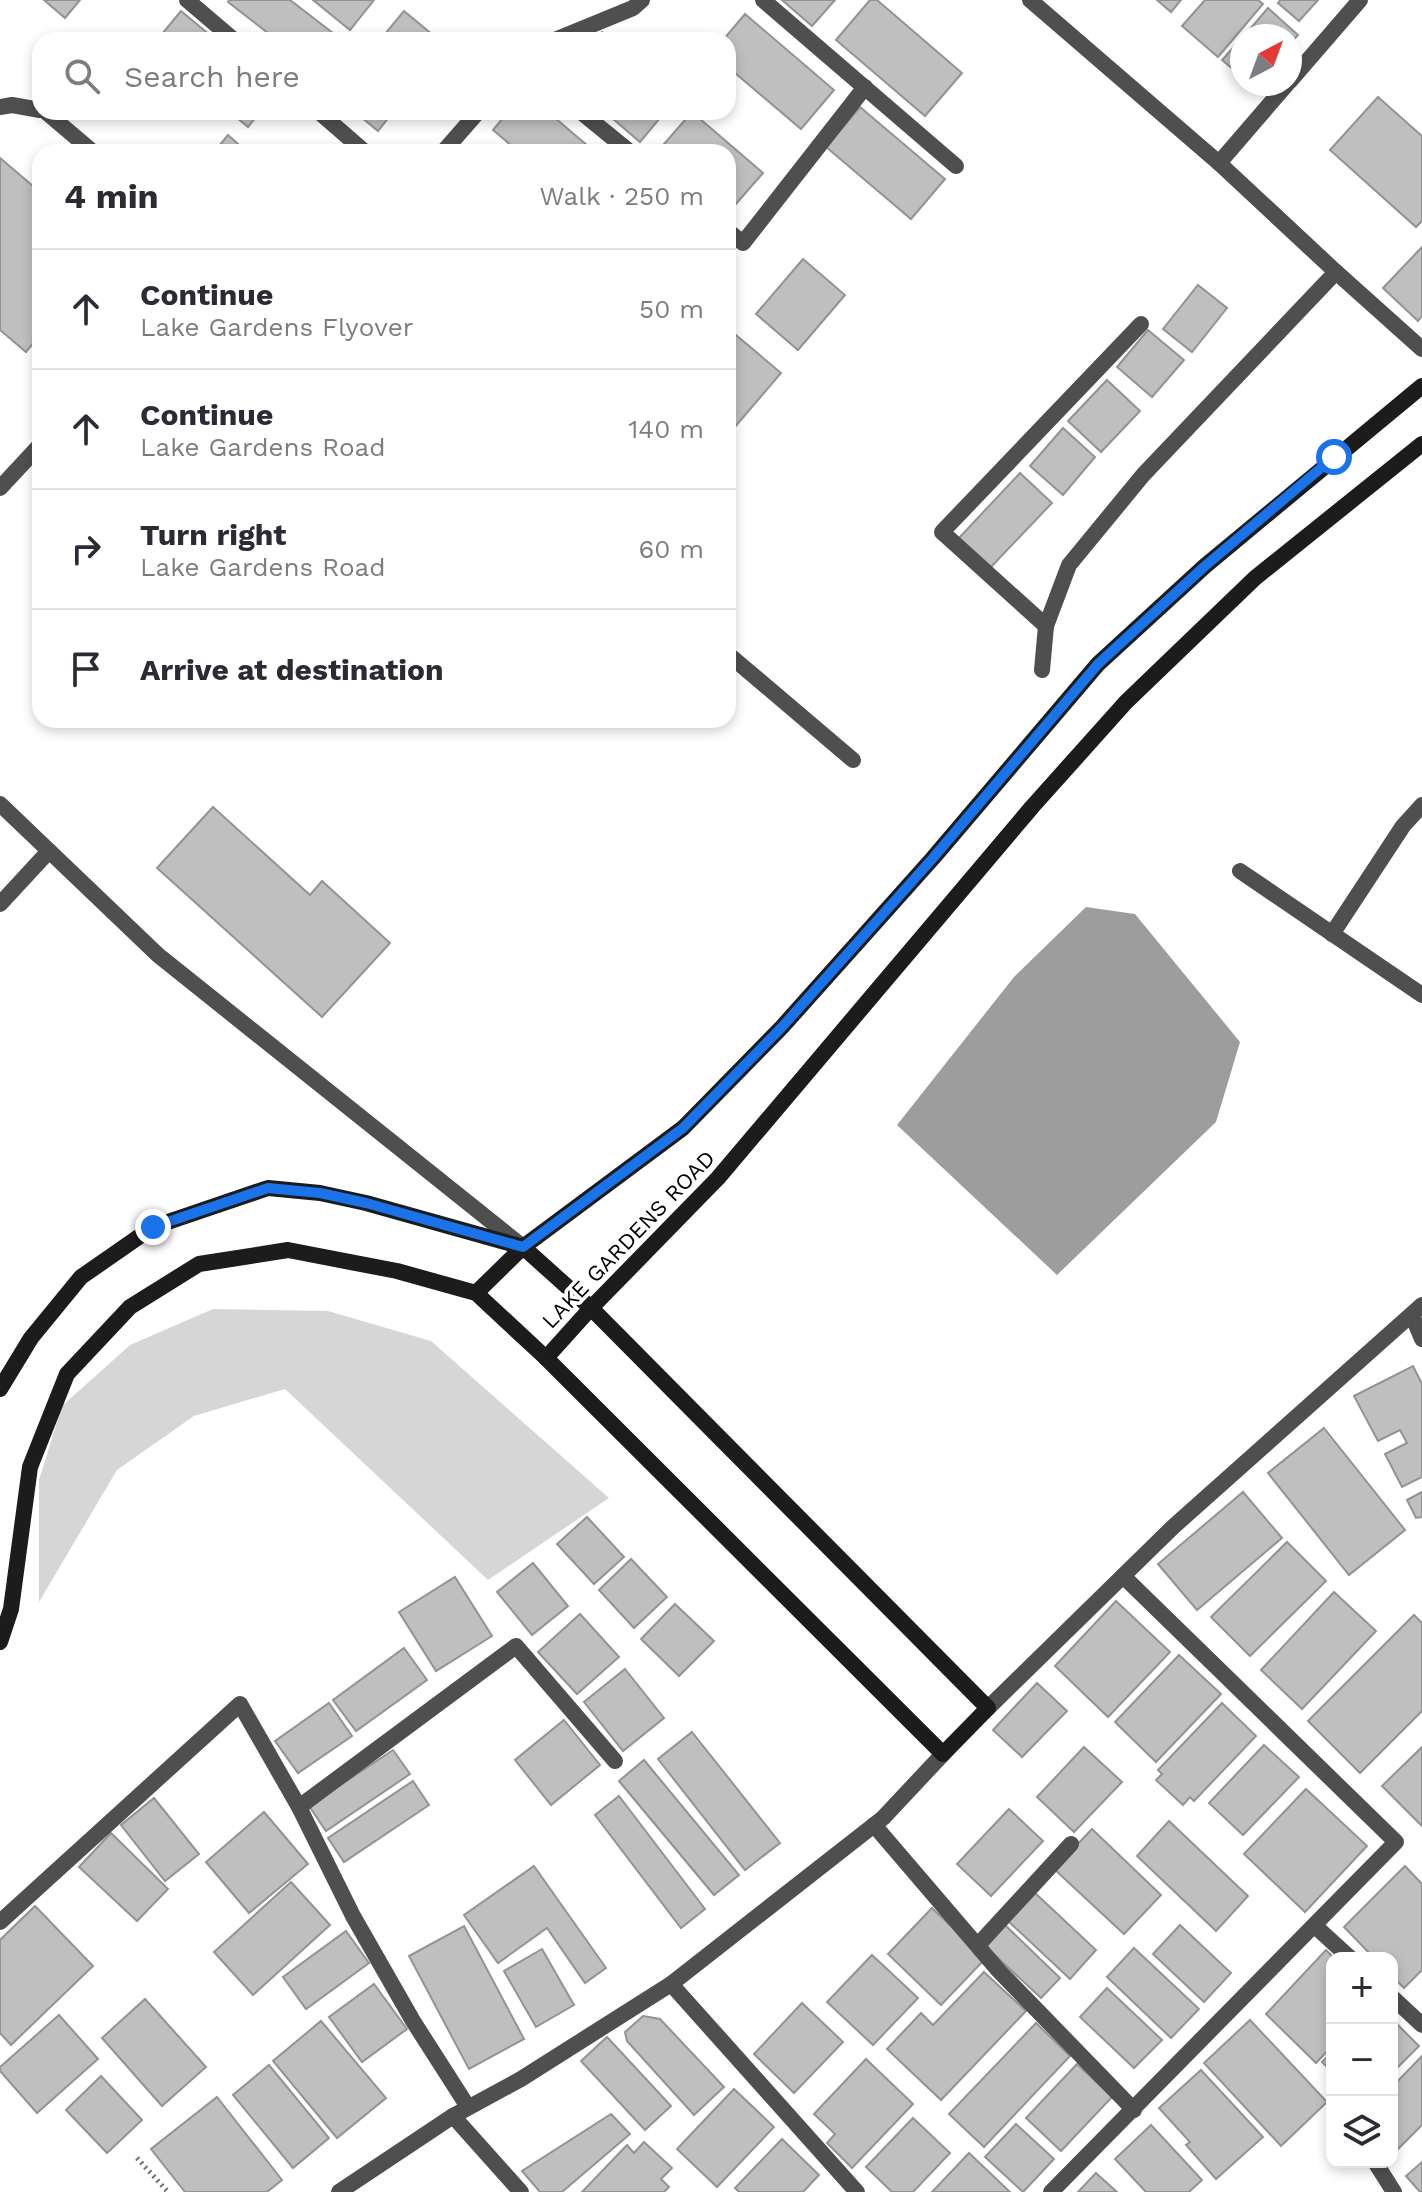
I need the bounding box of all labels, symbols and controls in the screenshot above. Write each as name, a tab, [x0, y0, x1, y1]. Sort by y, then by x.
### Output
north arrow	[1230, 24, 1302, 96]
search box	[32, 32, 736, 120]
icon: search	[60, 54, 104, 98]
text: Search here	[124, 59, 300, 94]
text: 4 min	[64, 176, 159, 216]
text: Walk · 250 m	[539, 181, 704, 211]
text: Continue	[140, 277, 273, 312]
icon: ahead	[64, 287, 108, 331]
text: 50 m	[639, 294, 704, 324]
text: Lake Gardens Flyover	[140, 312, 413, 342]
text: Continue	[140, 397, 273, 432]
icon: ahead	[64, 407, 108, 451]
text: 140 m	[628, 414, 704, 444]
text: Lake Gardens Road	[140, 432, 386, 462]
route start	[1316, 439, 1352, 475]
text: Turn right	[140, 517, 286, 552]
icon: right	[64, 527, 108, 571]
text: 60 m	[638, 534, 704, 564]
text: Lake Gardens Road	[140, 552, 386, 582]
icon: arrive	[64, 647, 108, 691]
text: Arrive at destination	[140, 652, 444, 687]
street label: LAKE GARDENS ROAD	[537, 1145, 720, 1333]
route end	[135, 1209, 171, 1245]
map controls	[1326, 1952, 1398, 2168]
button: +	[1326, 1952, 1398, 2024]
button: −	[1326, 2024, 1398, 2096]
button: layers	[1326, 2096, 1398, 2168]

